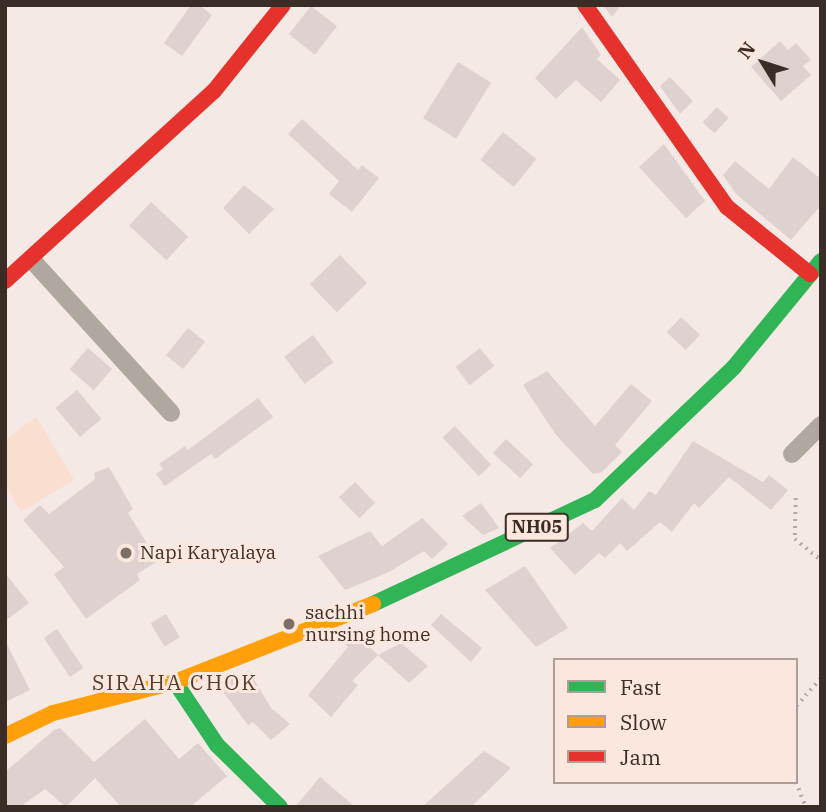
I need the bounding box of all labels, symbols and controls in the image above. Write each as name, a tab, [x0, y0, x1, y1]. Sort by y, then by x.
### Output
north arrow	[728, 28, 798, 98]
text: N	[732, 37, 761, 63]
road number: NH05	[504, 512, 570, 542]
place label: Napi Karyalaya	[140, 542, 276, 564]
marker: Napi Karyalaya	[118, 545, 134, 561]
place label: sachhi nursing home	[305, 602, 430, 646]
marker: sachhi nursing home	[279, 614, 299, 634]
legend	[553, 658, 798, 784]
district label: SIRAHA CHOK	[93, 669, 257, 695]
text: Fast	[620, 673, 661, 701]
text: Slow	[620, 708, 667, 736]
text: Jam	[620, 743, 661, 771]

